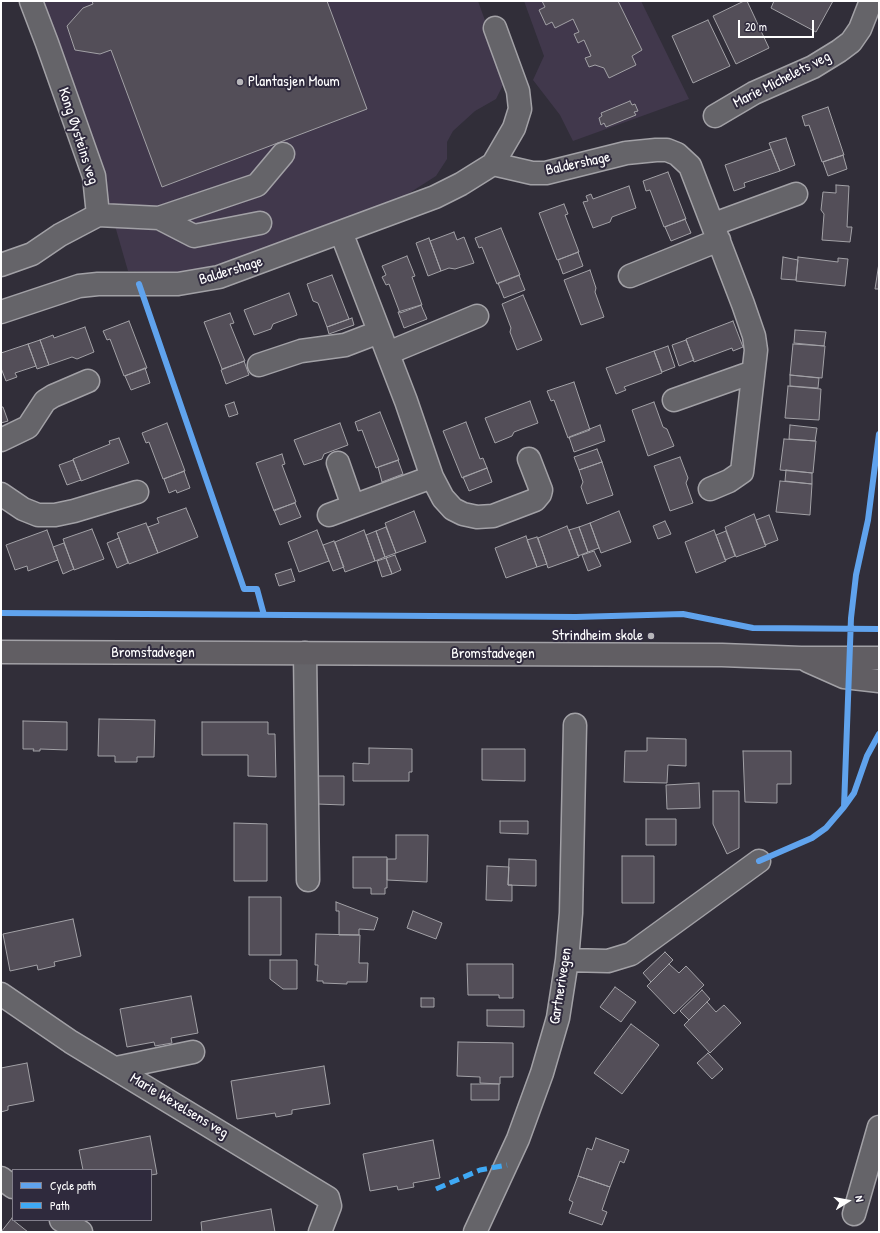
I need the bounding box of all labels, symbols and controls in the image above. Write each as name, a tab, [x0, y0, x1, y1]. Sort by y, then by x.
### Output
scale bar	[740, 12, 816, 38]
text: 20 m	[745, 18, 767, 35]
street label: Marie Michelets veg	[730, 48, 834, 112]
place label: Plantasjen Moum	[248, 73, 340, 91]
marker: Plantasjen Moum	[235, 77, 245, 87]
street label: Kong Øysteins veg	[54, 85, 102, 187]
street label: Baldershage	[544, 148, 612, 180]
street label: Baldershage	[197, 253, 265, 289]
place label: Strindheim skole	[552, 627, 643, 645]
marker: Strindheim skole	[646, 631, 656, 641]
street label: Bromstadvegen	[111, 644, 195, 662]
street label: Bromstadvegen	[451, 645, 535, 663]
street label: Gartnerivegen	[546, 946, 576, 1026]
street label: Marie Wexelsens veg	[127, 1070, 231, 1142]
legend	[12, 1169, 152, 1221]
text: Cycle path	[50, 1177, 96, 1194]
north arrow	[828, 1181, 868, 1221]
text: N	[852, 1194, 867, 1203]
text: Path	[50, 1197, 70, 1214]

